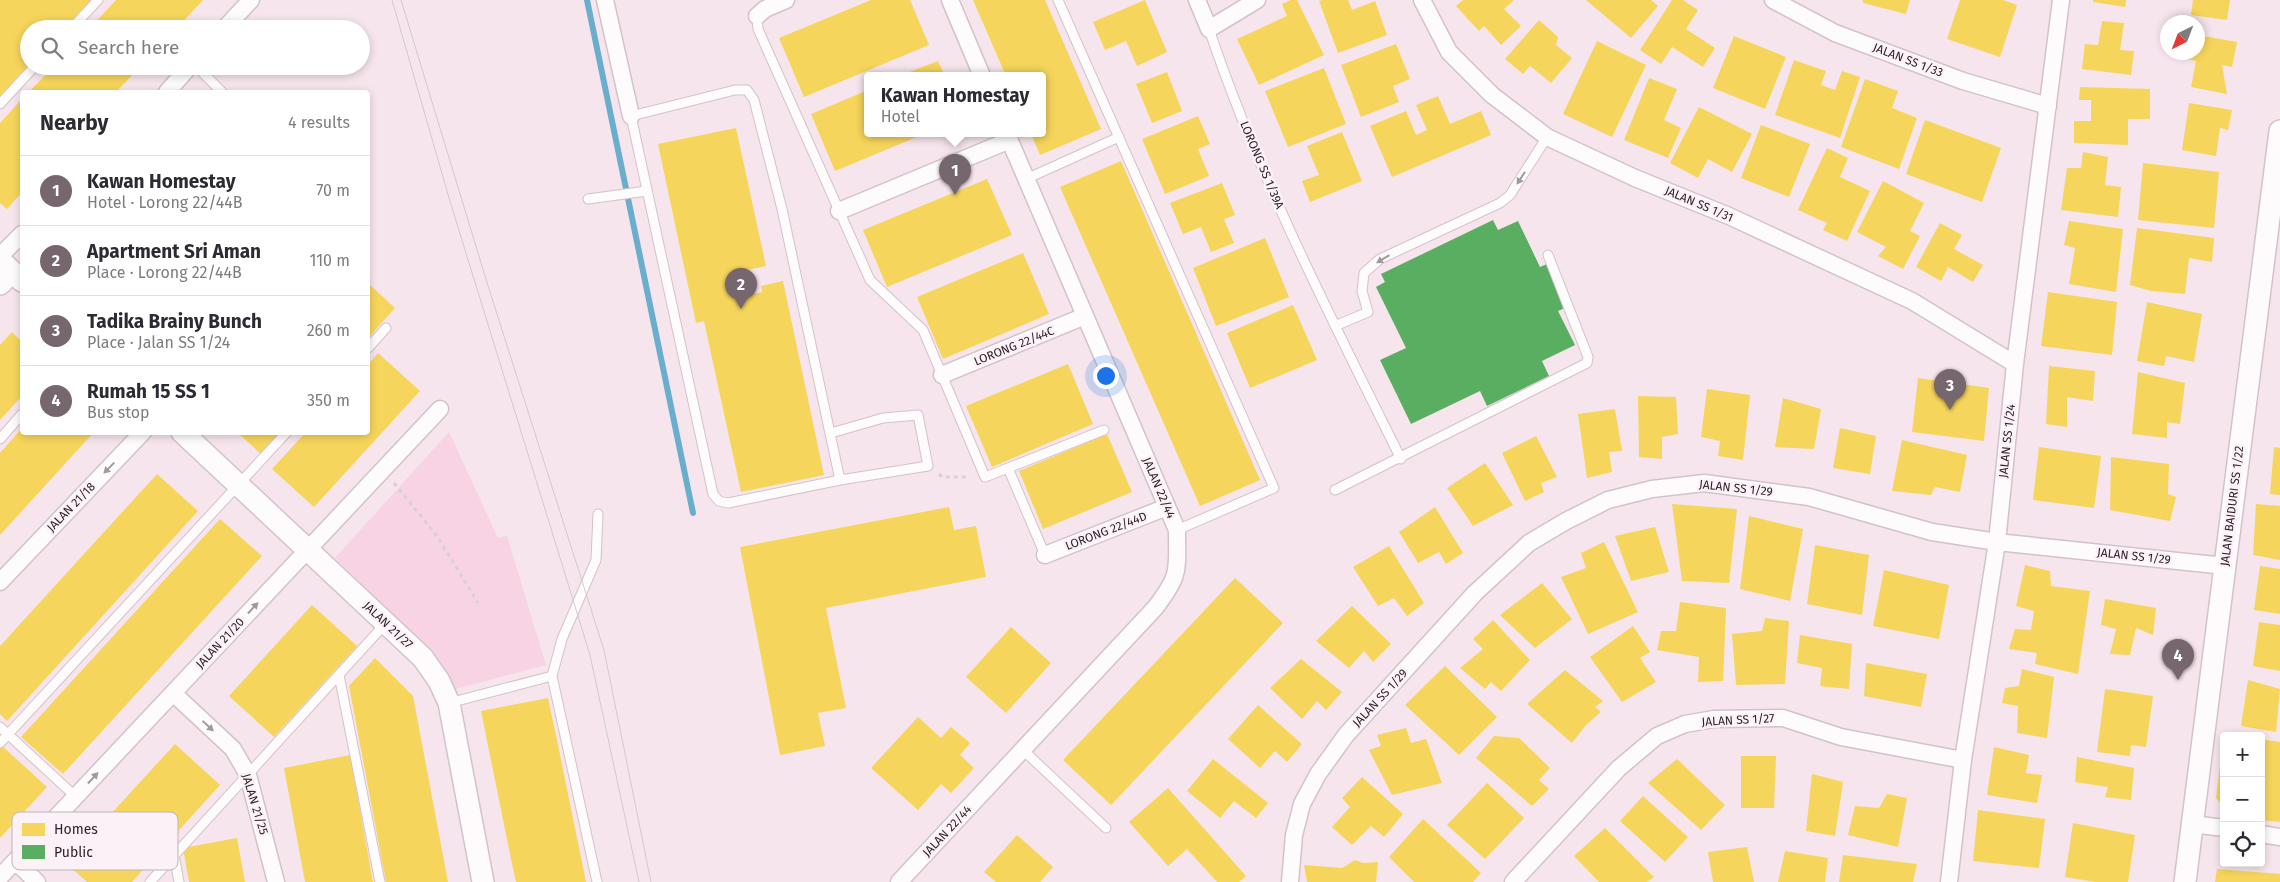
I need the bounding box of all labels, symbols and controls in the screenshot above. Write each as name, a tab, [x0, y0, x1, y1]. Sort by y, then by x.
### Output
north arrow	[2160, 15, 2205, 60]
search box	[20, 20, 370, 75]
icon: search	[38, 34, 66, 62]
text: Search here	[78, 36, 179, 59]
street label: JALAN SS 1/33	[1871, 40, 1945, 80]
popup	[864, 72, 1046, 137]
text: Kawan Homestay	[881, 84, 1029, 107]
text: Hotel	[881, 107, 920, 126]
text: Nearby	[40, 110, 108, 136]
text: 4 results	[288, 113, 350, 132]
street label: LORONG SS 1/39A	[1237, 119, 1287, 211]
pin: 1	[939, 154, 971, 195]
text: Kawan Homestay	[87, 170, 236, 193]
one-way arrow	[1516, 171, 1526, 184]
text: 1	[52, 181, 60, 200]
text: 70 m	[316, 181, 350, 200]
street label: JALAN SS 1/31	[1663, 183, 1735, 225]
text: Hotel · Lorong 22/44B	[87, 193, 243, 212]
text: Apartment Sri Aman	[87, 240, 261, 263]
text: 2	[52, 251, 60, 270]
text: 110 m	[309, 251, 350, 270]
one-way arrow	[1377, 254, 1390, 263]
text: Place · Lorong 22/44B	[87, 263, 242, 282]
pin: 2	[725, 268, 757, 309]
text: Tadika Brainy Bunch	[87, 310, 262, 333]
text: 3	[52, 321, 60, 340]
text: 260 m	[307, 321, 350, 340]
street label: LORONG 22/44C	[972, 323, 1056, 368]
text: Place · Jalan SS 1/24	[87, 333, 230, 352]
your location	[1093, 363, 1119, 389]
pin: 3	[1934, 369, 1966, 410]
text: Rumah 15 SS 1	[87, 380, 210, 403]
text: 4	[51, 391, 61, 410]
text: 350 m	[307, 391, 350, 410]
text: Bus stop	[87, 403, 150, 422]
street label: JALAN SS 1/24	[1996, 403, 2018, 478]
street label: JALAN BAIDURI SS 1/22	[2218, 445, 2246, 567]
street label: JALAN 22/44	[1140, 455, 1178, 521]
one-way arrow	[103, 461, 115, 473]
street label: JALAN SS 1/29	[1698, 477, 1774, 499]
street label: JALAN 21/18	[44, 479, 98, 534]
street label: LORONG 22/44D	[1063, 509, 1149, 553]
street label: JALAN SS 1/29	[2096, 545, 2172, 567]
street label: JALAN 21/27	[360, 599, 416, 651]
one-way arrow	[247, 603, 259, 615]
street label: JALAN 21/20	[193, 615, 247, 671]
pin: 4	[2162, 639, 2194, 680]
street label: JALAN SS 1/29	[1350, 666, 1410, 730]
street label: JALAN SS 1/27	[1701, 711, 1775, 729]
one-way arrow	[202, 720, 214, 732]
map controls	[2220, 732, 2265, 867]
button: +	[2220, 732, 2265, 777]
one-way arrow	[87, 772, 99, 784]
street label: JALAN 21/25	[239, 772, 271, 836]
button: −	[2220, 777, 2265, 822]
street label: JALAN 22/44	[920, 802, 975, 860]
legend	[12, 812, 178, 870]
text: Homes	[54, 821, 98, 838]
button: locate	[2220, 822, 2265, 867]
text: Public	[54, 844, 93, 861]

